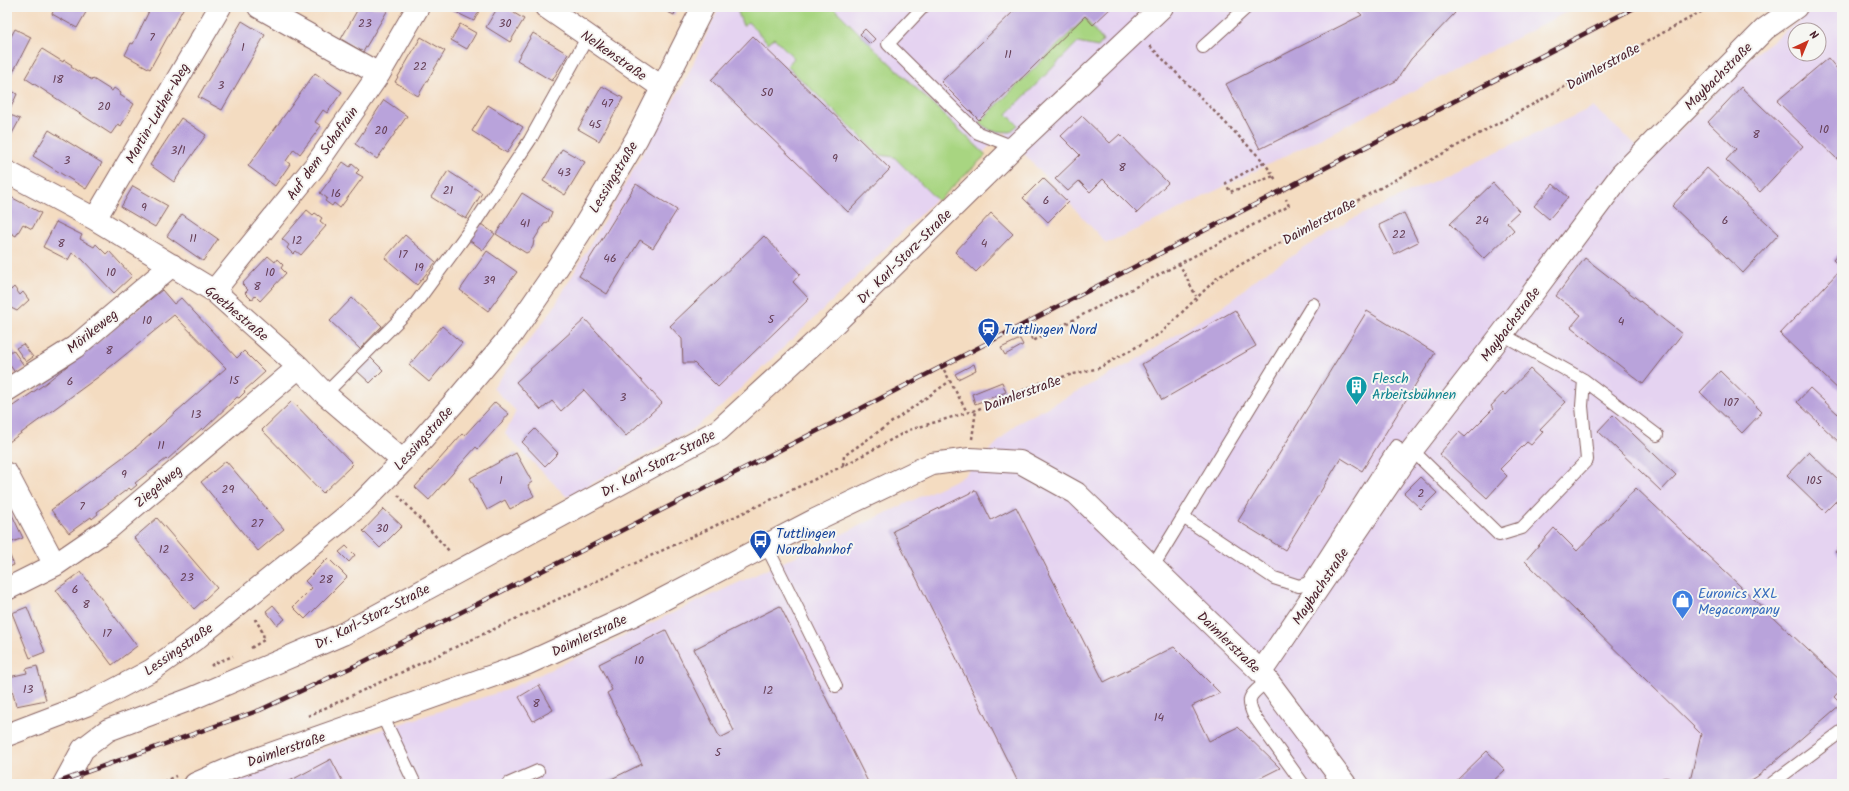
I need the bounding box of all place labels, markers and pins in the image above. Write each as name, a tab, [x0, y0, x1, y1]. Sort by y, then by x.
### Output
station icon: Tuttlingen Nord	[976, 316, 1002, 349]
place label: Tuttlingen Nord	[1004, 319, 1098, 341]
place label: Flesch Arbeitsbühnen	[1372, 368, 1456, 406]
building icon: Flesch Arbeitsbühnen	[1343, 373, 1369, 406]
place label: Tuttlingen Nordbahnhof	[776, 523, 853, 561]
bus stop icon: Tuttlingen Nordbahnhof	[747, 528, 773, 561]
place label: Euronics XXL Megacompany	[1698, 583, 1780, 621]
shop icon: Euronics XXL Megacompany	[1669, 588, 1695, 621]

